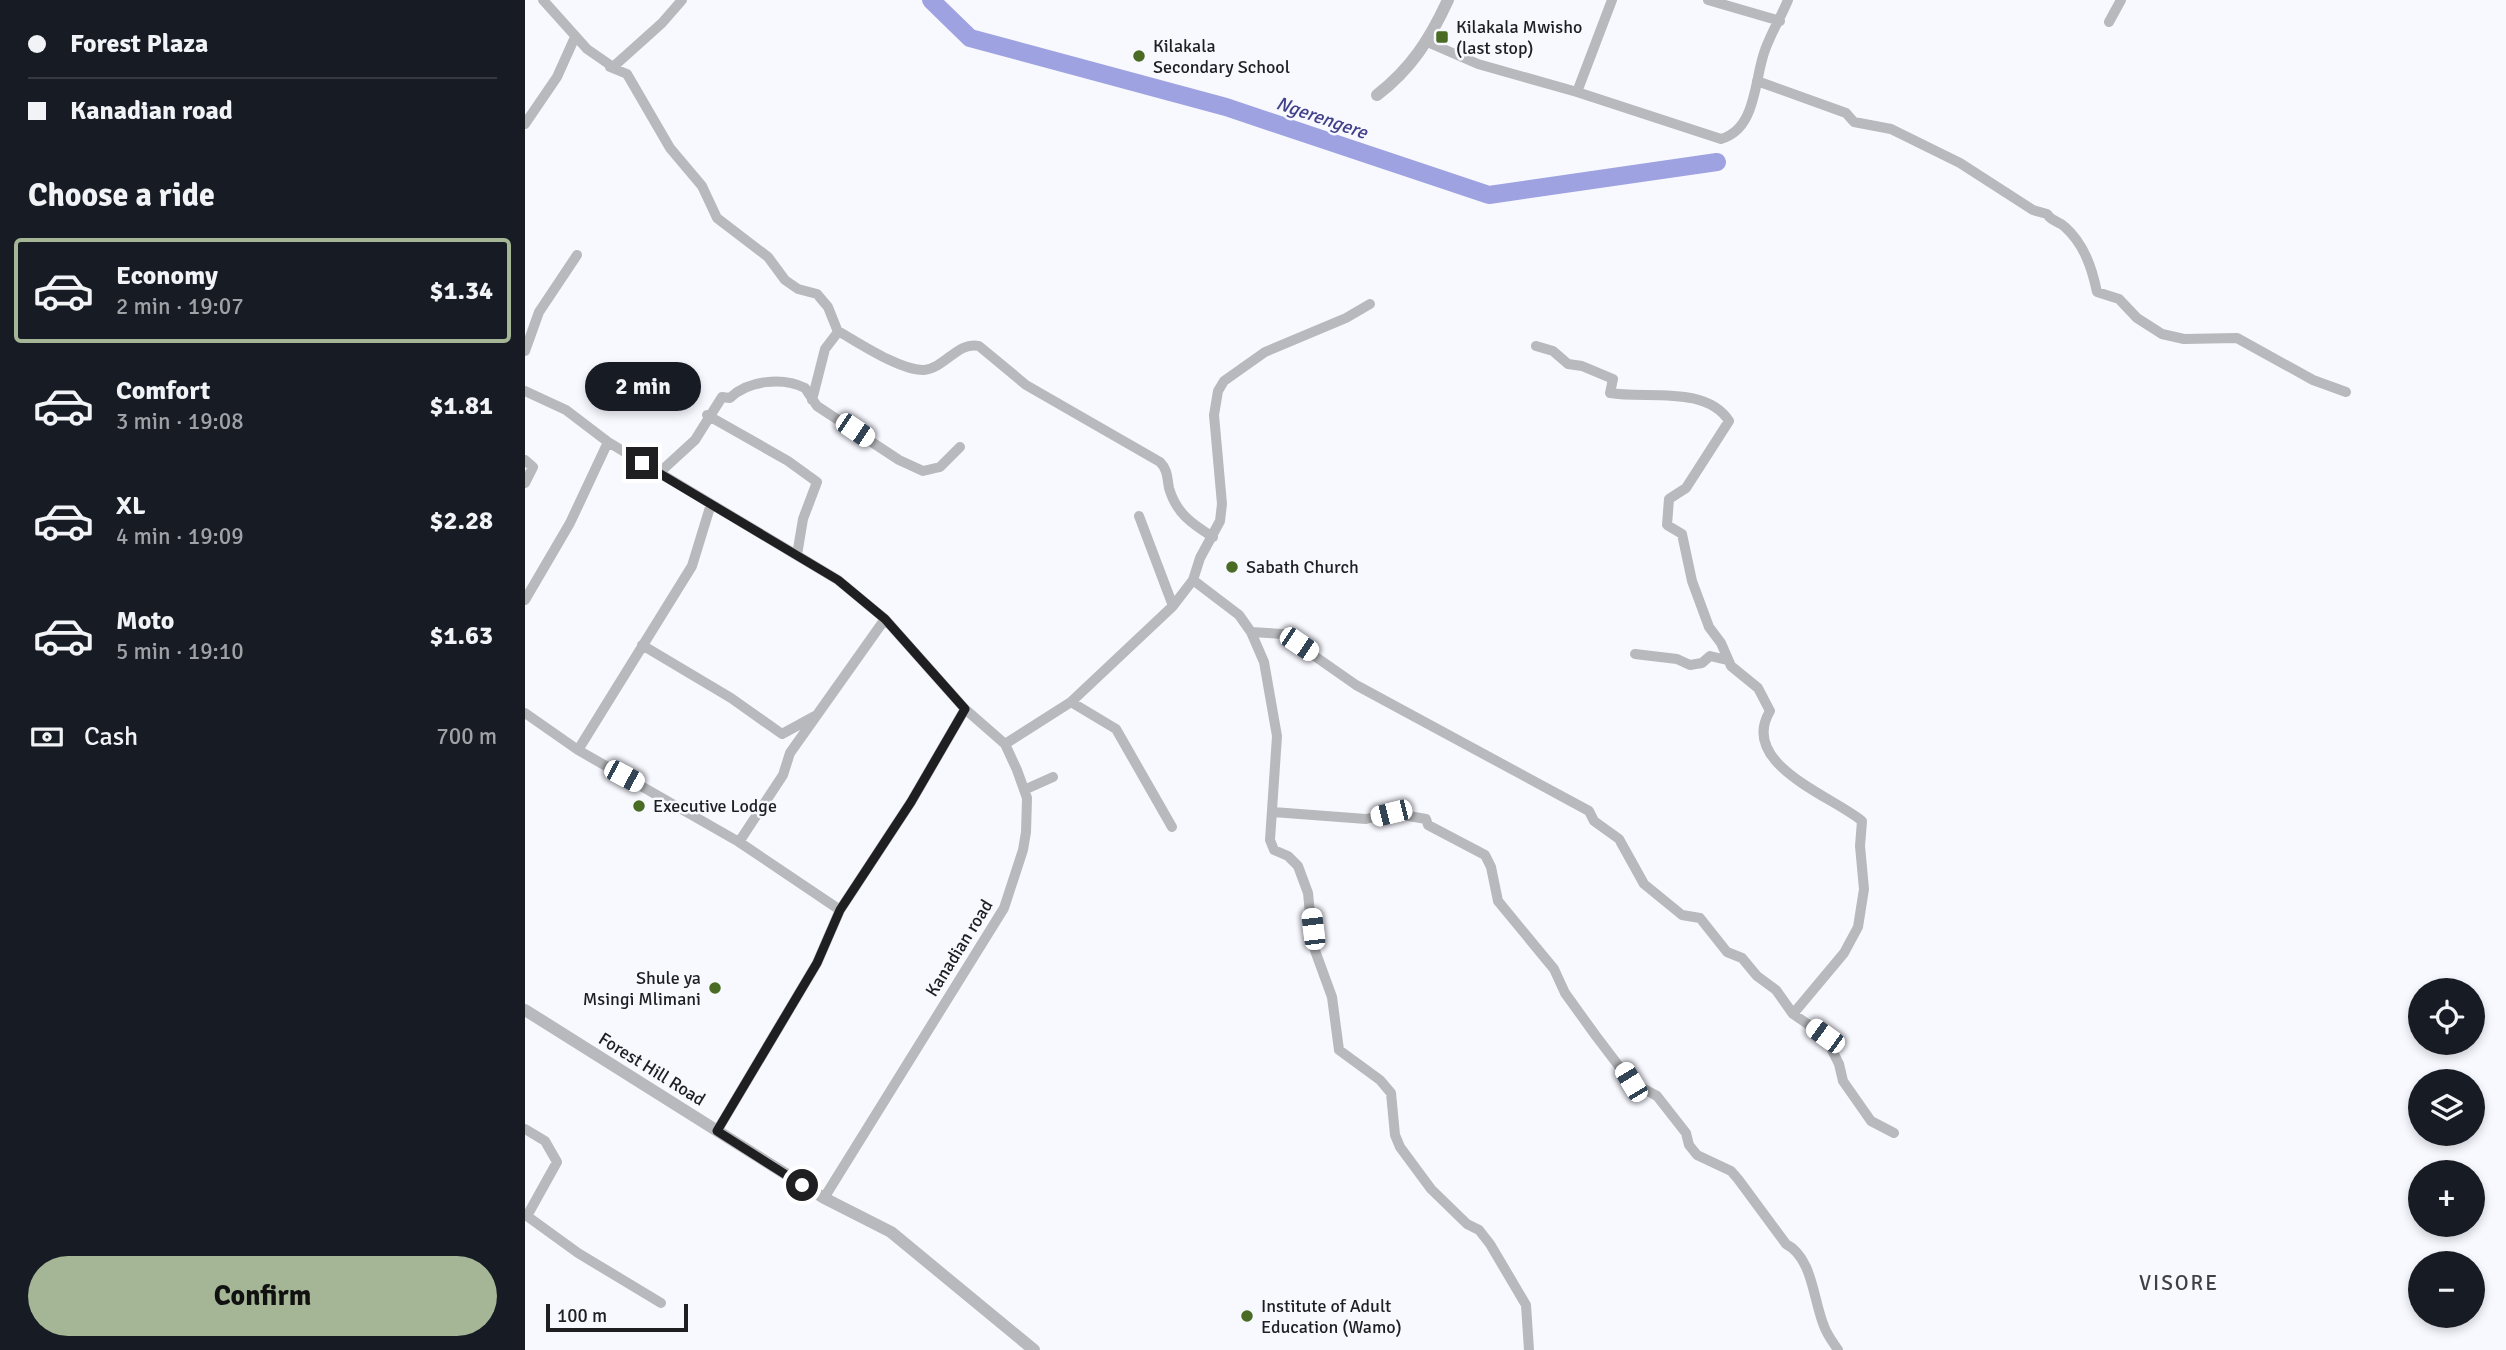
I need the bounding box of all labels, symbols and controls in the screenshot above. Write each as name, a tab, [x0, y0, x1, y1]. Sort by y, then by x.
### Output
place label: Kilakala Mwisho (last stop)	[1456, 16, 1582, 59]
text: Forest Plaza	[70, 28, 208, 60]
marker: Kilakala Mwisho (last stop)	[1434, 29, 1450, 45]
place label: Kilakala Secondary School	[1153, 35, 1290, 78]
marker: Kilakala Secondary School	[1131, 48, 1147, 64]
water label: Ngerengere	[1273, 91, 1372, 145]
text: Kanadian road	[70, 95, 233, 127]
text: Choose a ride	[28, 176, 215, 215]
icon: car	[32, 259, 95, 322]
text: Economy	[116, 260, 218, 292]
text: $1.34	[429, 275, 493, 307]
text: 2 min · 19:07	[116, 292, 244, 321]
callout: 2 min	[584, 362, 700, 410]
text: 2 min	[615, 372, 671, 401]
icon: car	[32, 374, 95, 437]
text: Comfort	[116, 375, 210, 407]
text: $1.81	[429, 390, 493, 422]
text: 3 min · 19:08	[116, 407, 244, 436]
car	[832, 410, 879, 450]
route end	[626, 447, 658, 479]
icon: car	[32, 489, 95, 552]
text: XL	[116, 490, 146, 522]
text: $2.28	[429, 505, 493, 537]
text: 4 min · 19:09	[116, 522, 244, 551]
place label: Sabath Church	[1246, 556, 1359, 578]
marker: Sabath Church	[1224, 559, 1240, 575]
icon: car	[32, 604, 95, 667]
text: Moto	[116, 605, 174, 637]
text: $1.63	[429, 620, 493, 652]
car	[1276, 624, 1323, 664]
text: 5 min · 19:10	[116, 637, 244, 666]
icon: cash	[28, 718, 66, 756]
text: Cash	[84, 721, 138, 753]
text: 700 m	[436, 722, 497, 751]
car	[601, 757, 648, 795]
place label: Executive Lodge	[653, 795, 777, 817]
marker: Executive Lodge	[631, 798, 647, 814]
car	[1369, 798, 1414, 828]
street label: Kanadian road	[920, 895, 998, 1001]
car	[1301, 907, 1326, 951]
place label: Shule ya Msingi Mlimani	[583, 967, 701, 1010]
map controls	[2408, 978, 2485, 1328]
button: locate	[2408, 978, 2485, 1055]
marker: Shule ya Msingi Mlimani	[707, 980, 723, 996]
car	[1802, 1015, 1849, 1057]
street label: Forest Hill Road	[595, 1027, 709, 1111]
car	[1612, 1059, 1651, 1105]
button: layers	[2408, 1069, 2485, 1146]
button: +	[2408, 1160, 2485, 1237]
route start	[786, 1169, 818, 1201]
button: −	[2408, 1251, 2485, 1328]
button: Confirm	[28, 1256, 497, 1336]
district label: VISORE	[2139, 1270, 2219, 1296]
place label: Institute of Adult Education (Wamo)	[1261, 1295, 1402, 1338]
scale bar	[546, 1301, 688, 1333]
text: 100 m	[557, 1304, 607, 1328]
marker: Institute of Adult Education (Wamo)	[1239, 1308, 1255, 1324]

